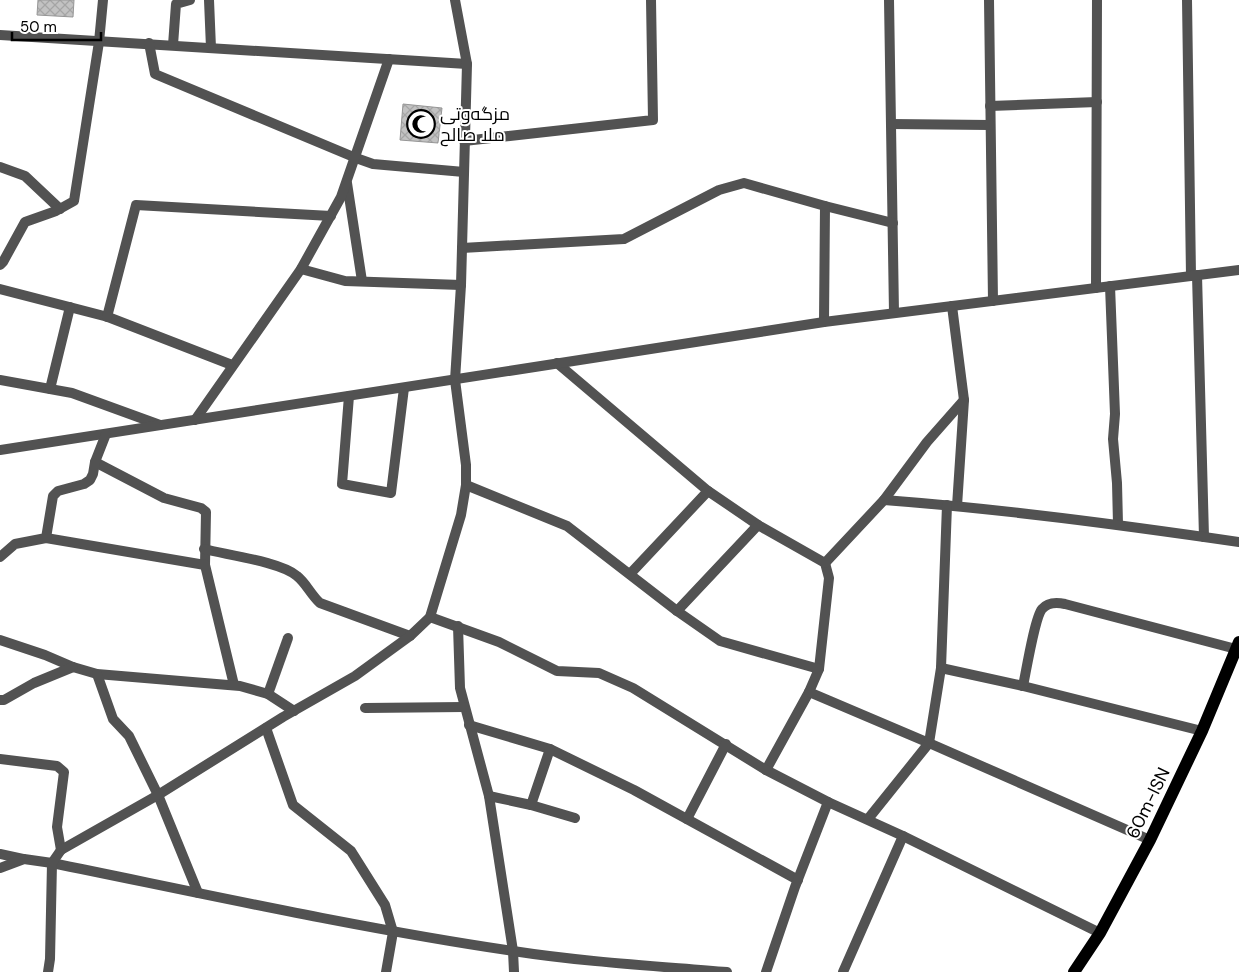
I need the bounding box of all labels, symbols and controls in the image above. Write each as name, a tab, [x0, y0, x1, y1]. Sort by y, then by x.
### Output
scale bar	[12, 10, 101, 42]
text: 50 m	[20, 17, 57, 37]
place label: مزگه‌وتی ملا صالح	[440, 102, 510, 147]
mosque icon: مزگه‌وتی ملا صالح	[406, 109, 436, 139]
street label: 60m-ISN	[1120, 763, 1176, 843]

